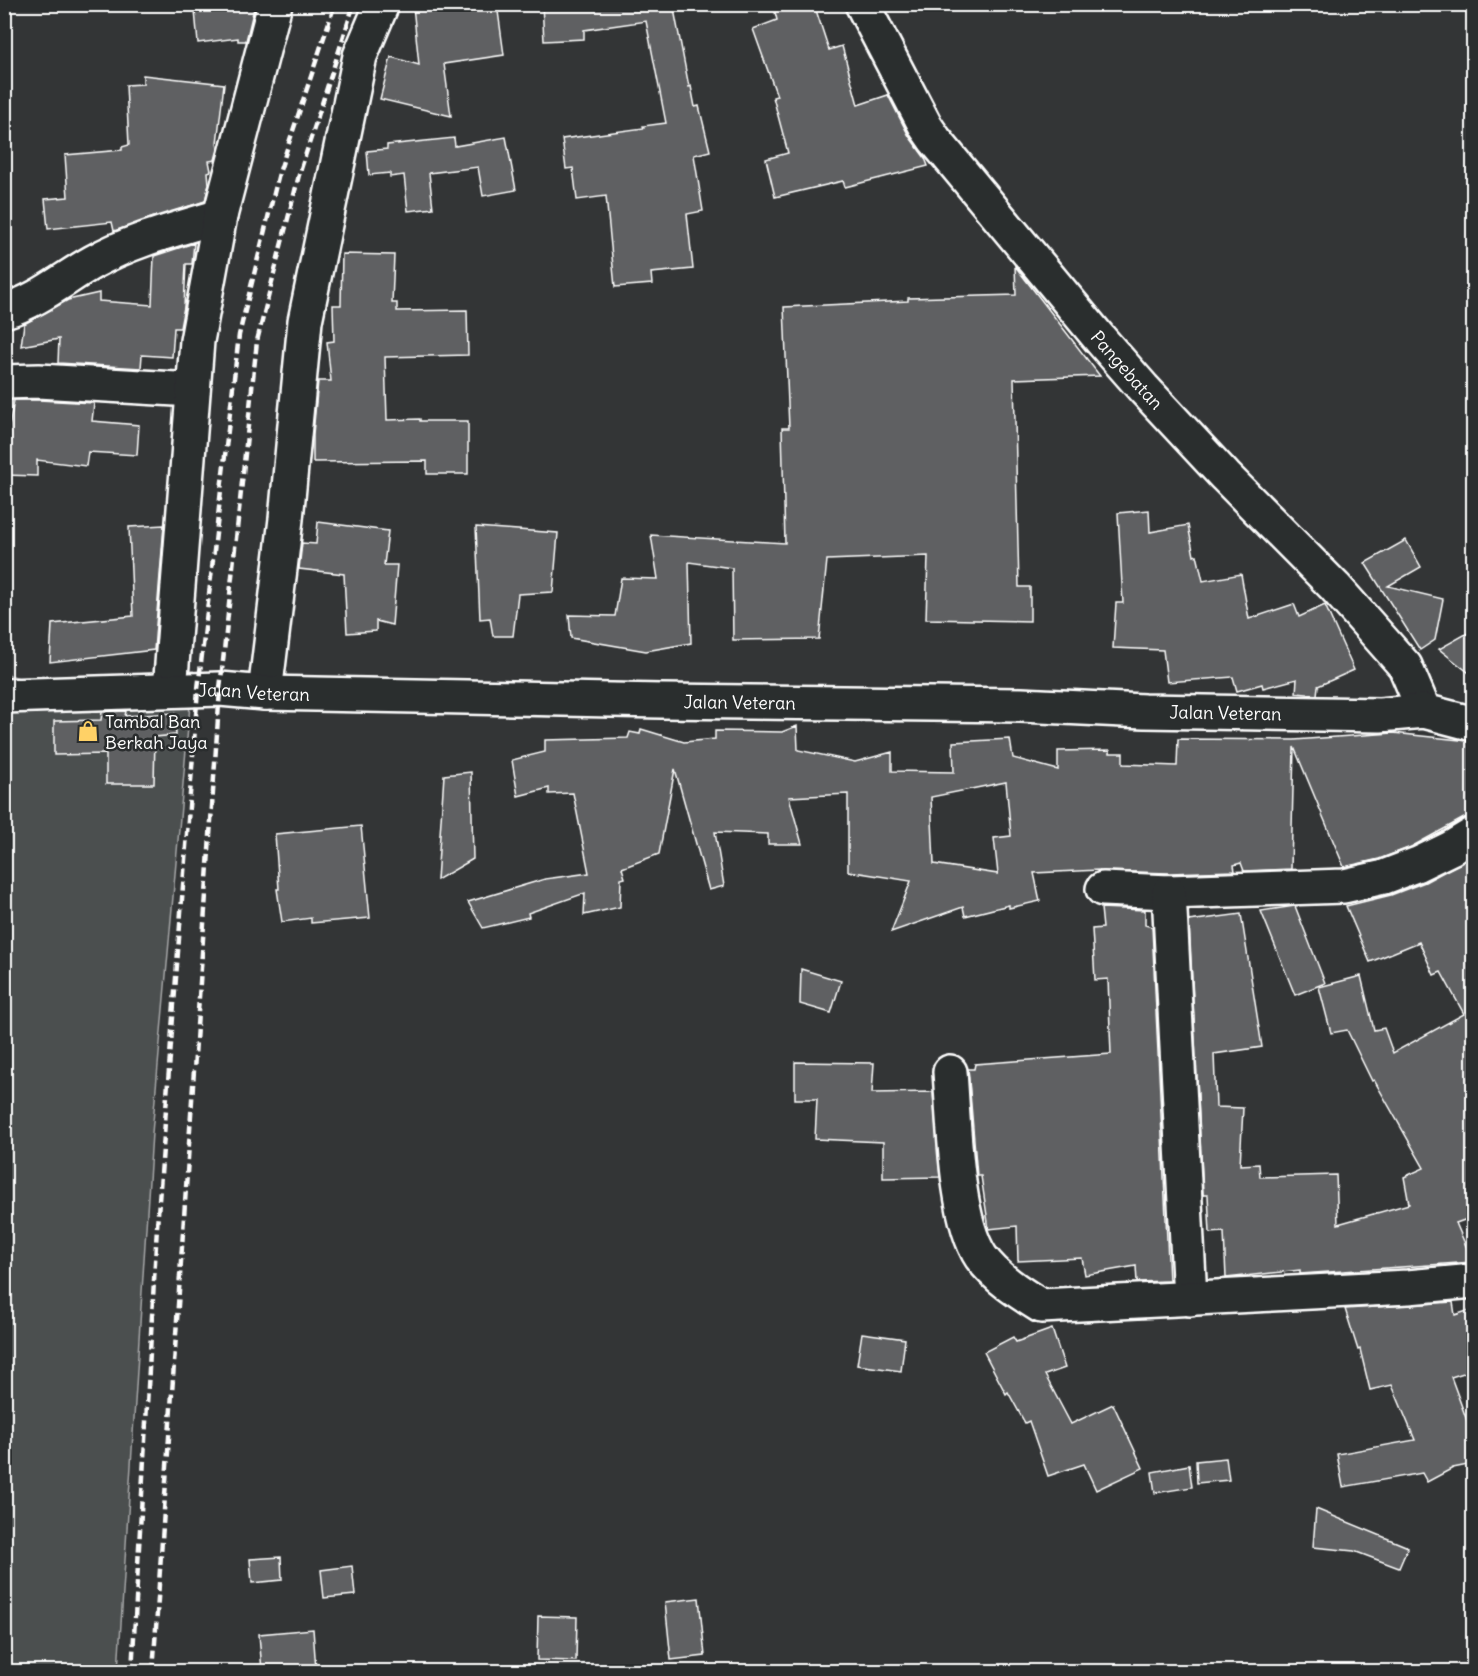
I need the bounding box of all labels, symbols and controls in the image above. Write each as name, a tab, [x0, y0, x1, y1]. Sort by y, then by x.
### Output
street label: Pangebatan	[1086, 326, 1168, 414]
street label: Jalan Veteran	[197, 677, 310, 705]
street label: Jalan Veteran	[683, 690, 796, 714]
street label: Jalan Veteran	[1169, 700, 1282, 725]
place label: Tambal Ban Berkah Jaya	[105, 710, 208, 754]
shop icon: Tambal Ban Berkah Jaya	[76, 719, 100, 743]

